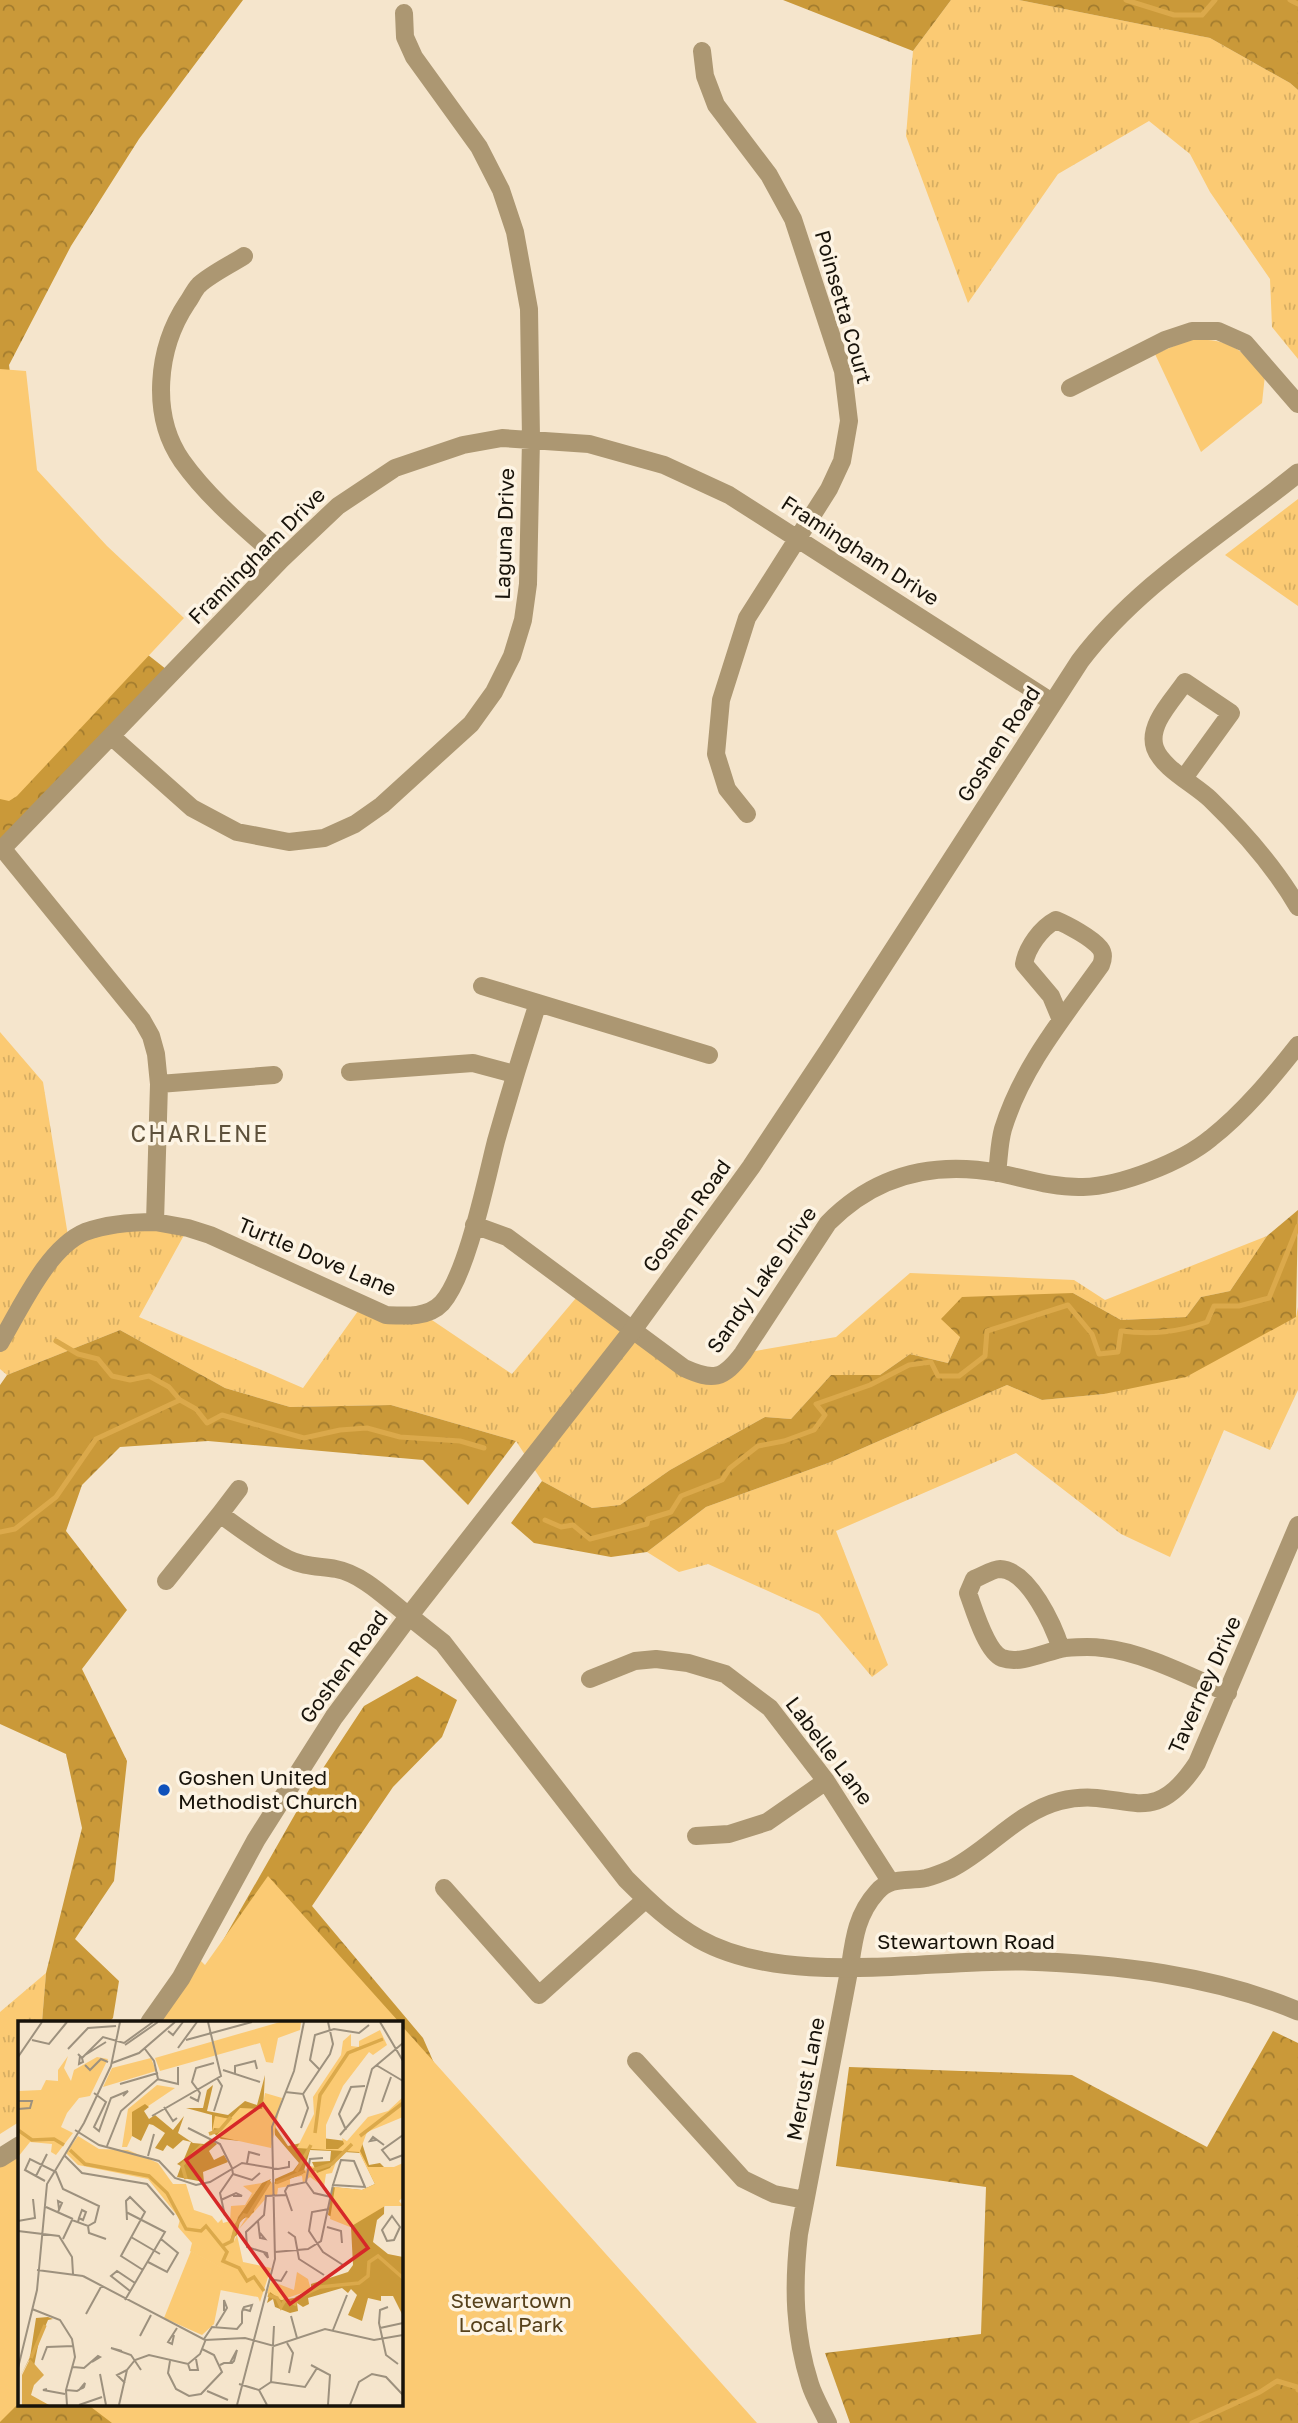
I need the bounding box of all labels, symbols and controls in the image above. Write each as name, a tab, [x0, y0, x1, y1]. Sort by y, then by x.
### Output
street label: Poinsetta Court	[810, 227, 878, 386]
street label: Laguna Drive	[489, 468, 519, 600]
street label: Framingham Drive	[182, 481, 330, 629]
street label: Framingham Drive	[777, 489, 944, 611]
street label: Goshen Road	[951, 680, 1045, 806]
district label: CHARLENE	[131, 1119, 269, 1147]
street label: Goshen Road	[637, 1154, 736, 1277]
street label: Sandy Lake Drive	[701, 1201, 821, 1358]
street label: Turtle Dove Lane	[234, 1211, 401, 1301]
street label: Goshen Road	[294, 1605, 393, 1728]
street label: Taverney Drive	[1162, 1612, 1246, 1757]
street label: Labelle Lane	[781, 1691, 879, 1810]
place label: Goshen United Methodist Church	[178, 1764, 358, 1814]
marker: Goshen United Methodist Church	[156, 1782, 172, 1798]
street label: Stewartown Road	[877, 1928, 1055, 1954]
street label: Merust Lane	[780, 2015, 830, 2143]
inset map	[18, 2021, 402, 2406]
park label: Stewartown Local Park	[450, 2287, 572, 2337]

